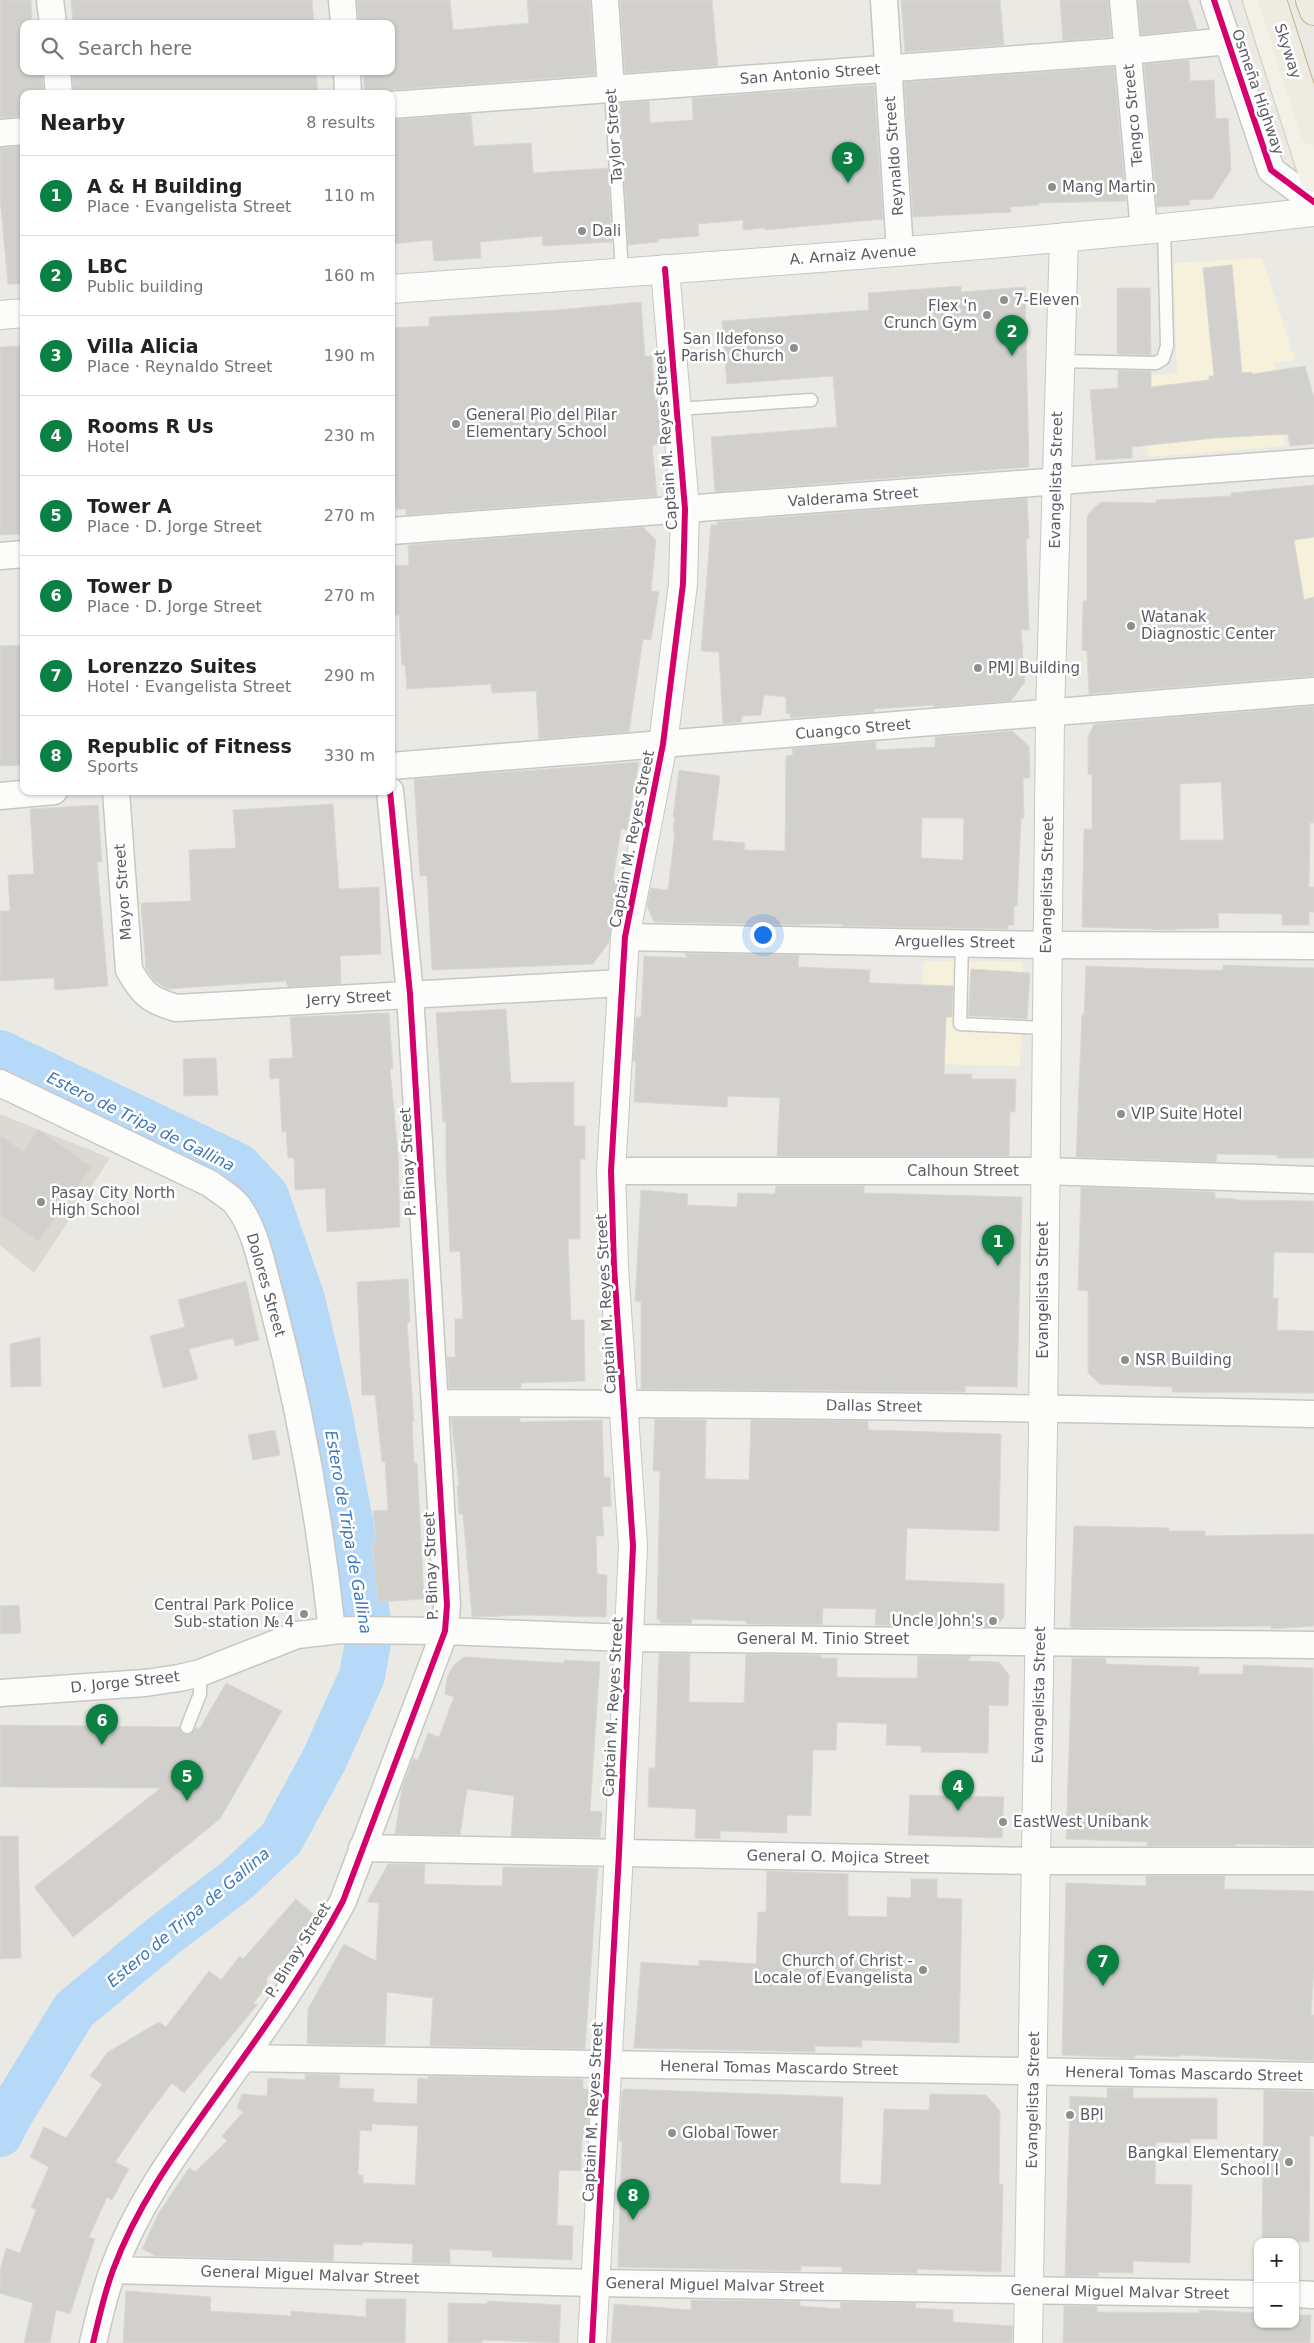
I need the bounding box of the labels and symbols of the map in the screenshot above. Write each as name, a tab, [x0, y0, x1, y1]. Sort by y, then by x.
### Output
street label: Skyway	[1271, 21, 1305, 81]
street label: Osmeña Highway	[1228, 27, 1288, 157]
street label: San Antonio Street	[739, 60, 881, 88]
street label: Tengco Street	[1120, 63, 1147, 168]
street label: Taylor Street	[602, 88, 626, 185]
street label: Reynaldo Street	[881, 96, 907, 216]
pin: 3	[832, 142, 864, 183]
place label: Mang Martin	[1062, 178, 1156, 196]
marker: Mang Martin	[1046, 181, 1058, 193]
place label: Dali	[592, 222, 621, 240]
marker: Dali	[576, 225, 588, 237]
street label: A. Arnaiz Avenue	[789, 242, 917, 268]
place label: 7-Eleven	[1014, 291, 1079, 309]
marker: 7-Eleven	[998, 294, 1010, 306]
place label: Flex 'n Crunch Gym	[884, 297, 977, 332]
marker: Flex 'n Crunch Gym	[981, 309, 993, 321]
pin: 2	[996, 315, 1028, 356]
place label: San Ildefonso Parish Church	[681, 330, 784, 365]
marker: San Ildefonso Parish Church	[788, 342, 800, 354]
street label: Captain M. Reyes Street	[651, 349, 681, 531]
place label: General Pio del Pilar Elementary School	[466, 406, 618, 441]
street label: Evangelista Street	[1046, 411, 1066, 549]
marker: General Pio del Pilar Elementary School	[450, 418, 462, 430]
street label: Valderama Street	[787, 483, 919, 511]
place label: Watanak Diagnostic Center	[1141, 608, 1276, 643]
marker: Watanak Diagnostic Center	[1125, 620, 1137, 632]
place label: PMJ Building	[988, 659, 1080, 677]
marker: PMJ Building	[972, 662, 984, 674]
street label: Cuangco Street	[794, 715, 912, 743]
street label: Captain M. Reyes Street	[606, 749, 658, 929]
street label: Evangelista Street	[1037, 816, 1057, 954]
street label: Mayor Street	[111, 843, 135, 941]
your location	[750, 922, 776, 948]
street label: Arguelles Street	[895, 932, 1015, 952]
street label: Jerry Street	[305, 987, 392, 1009]
water label: Estero de Tripa de Gallina	[44, 1068, 238, 1175]
place label: VIP Suite Hotel	[1131, 1105, 1242, 1123]
street label: P. Binay Street	[396, 1107, 420, 1217]
marker: VIP Suite Hotel	[1115, 1108, 1127, 1120]
street label: Calhoun Street	[907, 1162, 1019, 1180]
place label: Pasay City North High School	[51, 1184, 175, 1219]
marker: Pasay City North High School	[35, 1196, 47, 1208]
street label: Captain M. Reyes Street	[592, 1213, 620, 1395]
street label: Evangelista Street	[1034, 1221, 1052, 1359]
pin: 1	[982, 1225, 1014, 1266]
street label: Dolores Street	[243, 1231, 289, 1339]
place label: NSR Building	[1135, 1351, 1232, 1369]
marker: NSR Building	[1119, 1354, 1131, 1366]
street label: Dallas Street	[826, 1396, 922, 1416]
water label: Estero de Tripa de Gallina	[321, 1429, 376, 1635]
street label: P. Binay Street	[420, 1511, 442, 1621]
place label: Central Park Police Sub-station № 4	[154, 1596, 294, 1631]
marker: Central Park Police Sub-station № 4	[298, 1608, 310, 1620]
place label: Uncle John's	[892, 1612, 983, 1630]
marker: Uncle John's	[987, 1615, 999, 1627]
street label: Captain M. Reyes Street	[599, 1616, 627, 1798]
street label: Evangelista Street	[1029, 1626, 1049, 1764]
street label: General M. Tinio Street	[737, 1630, 909, 1648]
street label: D. Jorge Street	[70, 1667, 181, 1697]
pin: 6	[86, 1704, 118, 1745]
pin: 5	[171, 1760, 203, 1801]
pin: 4	[942, 1770, 974, 1811]
place label: EastWest Unibank	[1013, 1813, 1149, 1831]
marker: EastWest Unibank	[997, 1816, 1009, 1828]
water label: Estero de Tripa de Gallina	[103, 1844, 273, 1991]
street label: General O. Mojica Street	[746, 1846, 930, 1868]
street label: P. Binay Street	[262, 1899, 334, 2001]
pin: 7	[1087, 1945, 1119, 1986]
place label: Church of Christ - Locale of Evangelista	[754, 1952, 913, 1987]
marker: Church of Christ - Locale of Evangelista	[917, 1964, 929, 1976]
street label: Captain M. Reyes Street	[579, 2021, 607, 2203]
street label: Evangelista Street	[1023, 2031, 1043, 2169]
street label: Heneral Tomas Mascardo Street	[660, 2057, 898, 2079]
street label: Heneral Tomas Mascardo Street	[1065, 2063, 1303, 2085]
place label: BPI	[1080, 2106, 1104, 2124]
marker: BPI	[1064, 2109, 1076, 2121]
place label: Global Tower	[682, 2124, 779, 2142]
marker: Global Tower	[666, 2127, 678, 2139]
place label: Bangkal Elementary School Ⅰ	[1128, 2144, 1279, 2179]
marker: Bangkal Elementary School Ⅰ	[1283, 2156, 1295, 2168]
pin: 8	[617, 2179, 649, 2220]
street label: General Miguel Malvar Street	[200, 2262, 420, 2288]
street label: General Miguel Malvar Street	[605, 2274, 825, 2296]
street label: General Miguel Malvar Street	[1010, 2281, 1230, 2303]

